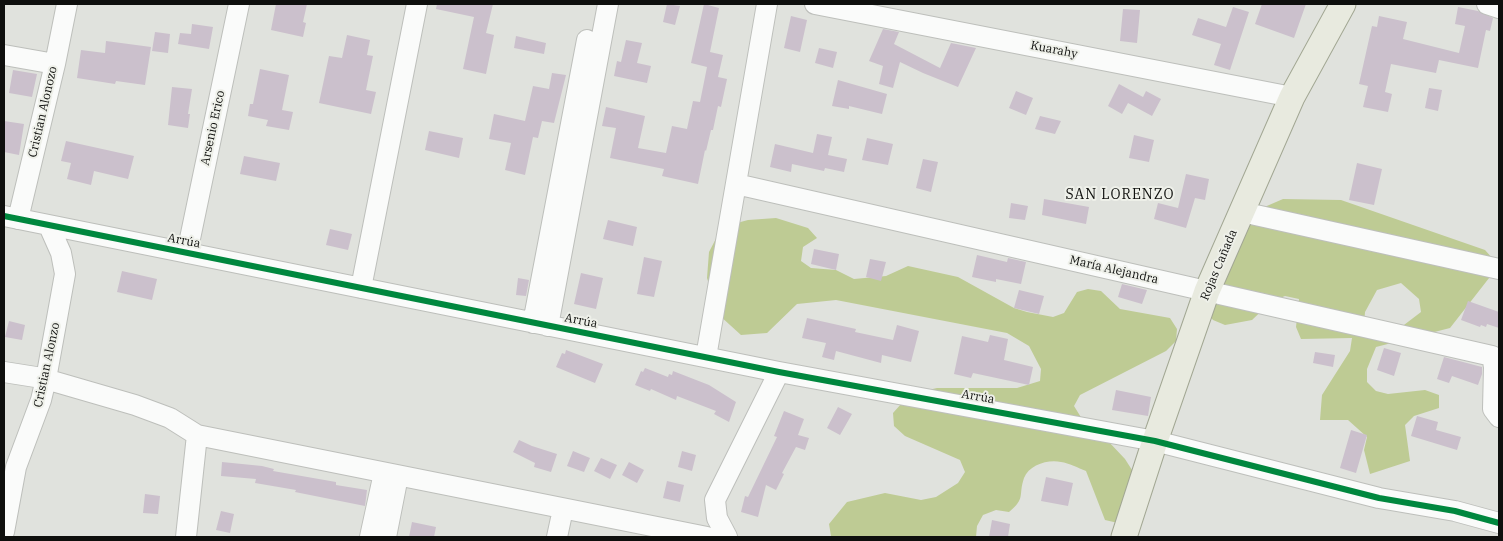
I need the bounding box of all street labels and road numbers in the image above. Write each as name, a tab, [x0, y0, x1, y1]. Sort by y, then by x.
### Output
street label: Kuarahy	[1029, 38, 1079, 62]
street label: Cristian Alonozo	[26, 65, 60, 159]
street label: Arsenio Erico	[198, 89, 228, 167]
street label: Rojas Cañada	[1198, 227, 1240, 303]
street label: Arrúa	[166, 231, 202, 251]
street label: María Alejandra	[1068, 253, 1160, 287]
street label: Arrúa	[563, 311, 599, 331]
street label: Cristian Alonzo	[31, 321, 63, 409]
street label: Arrúa	[960, 387, 996, 407]

